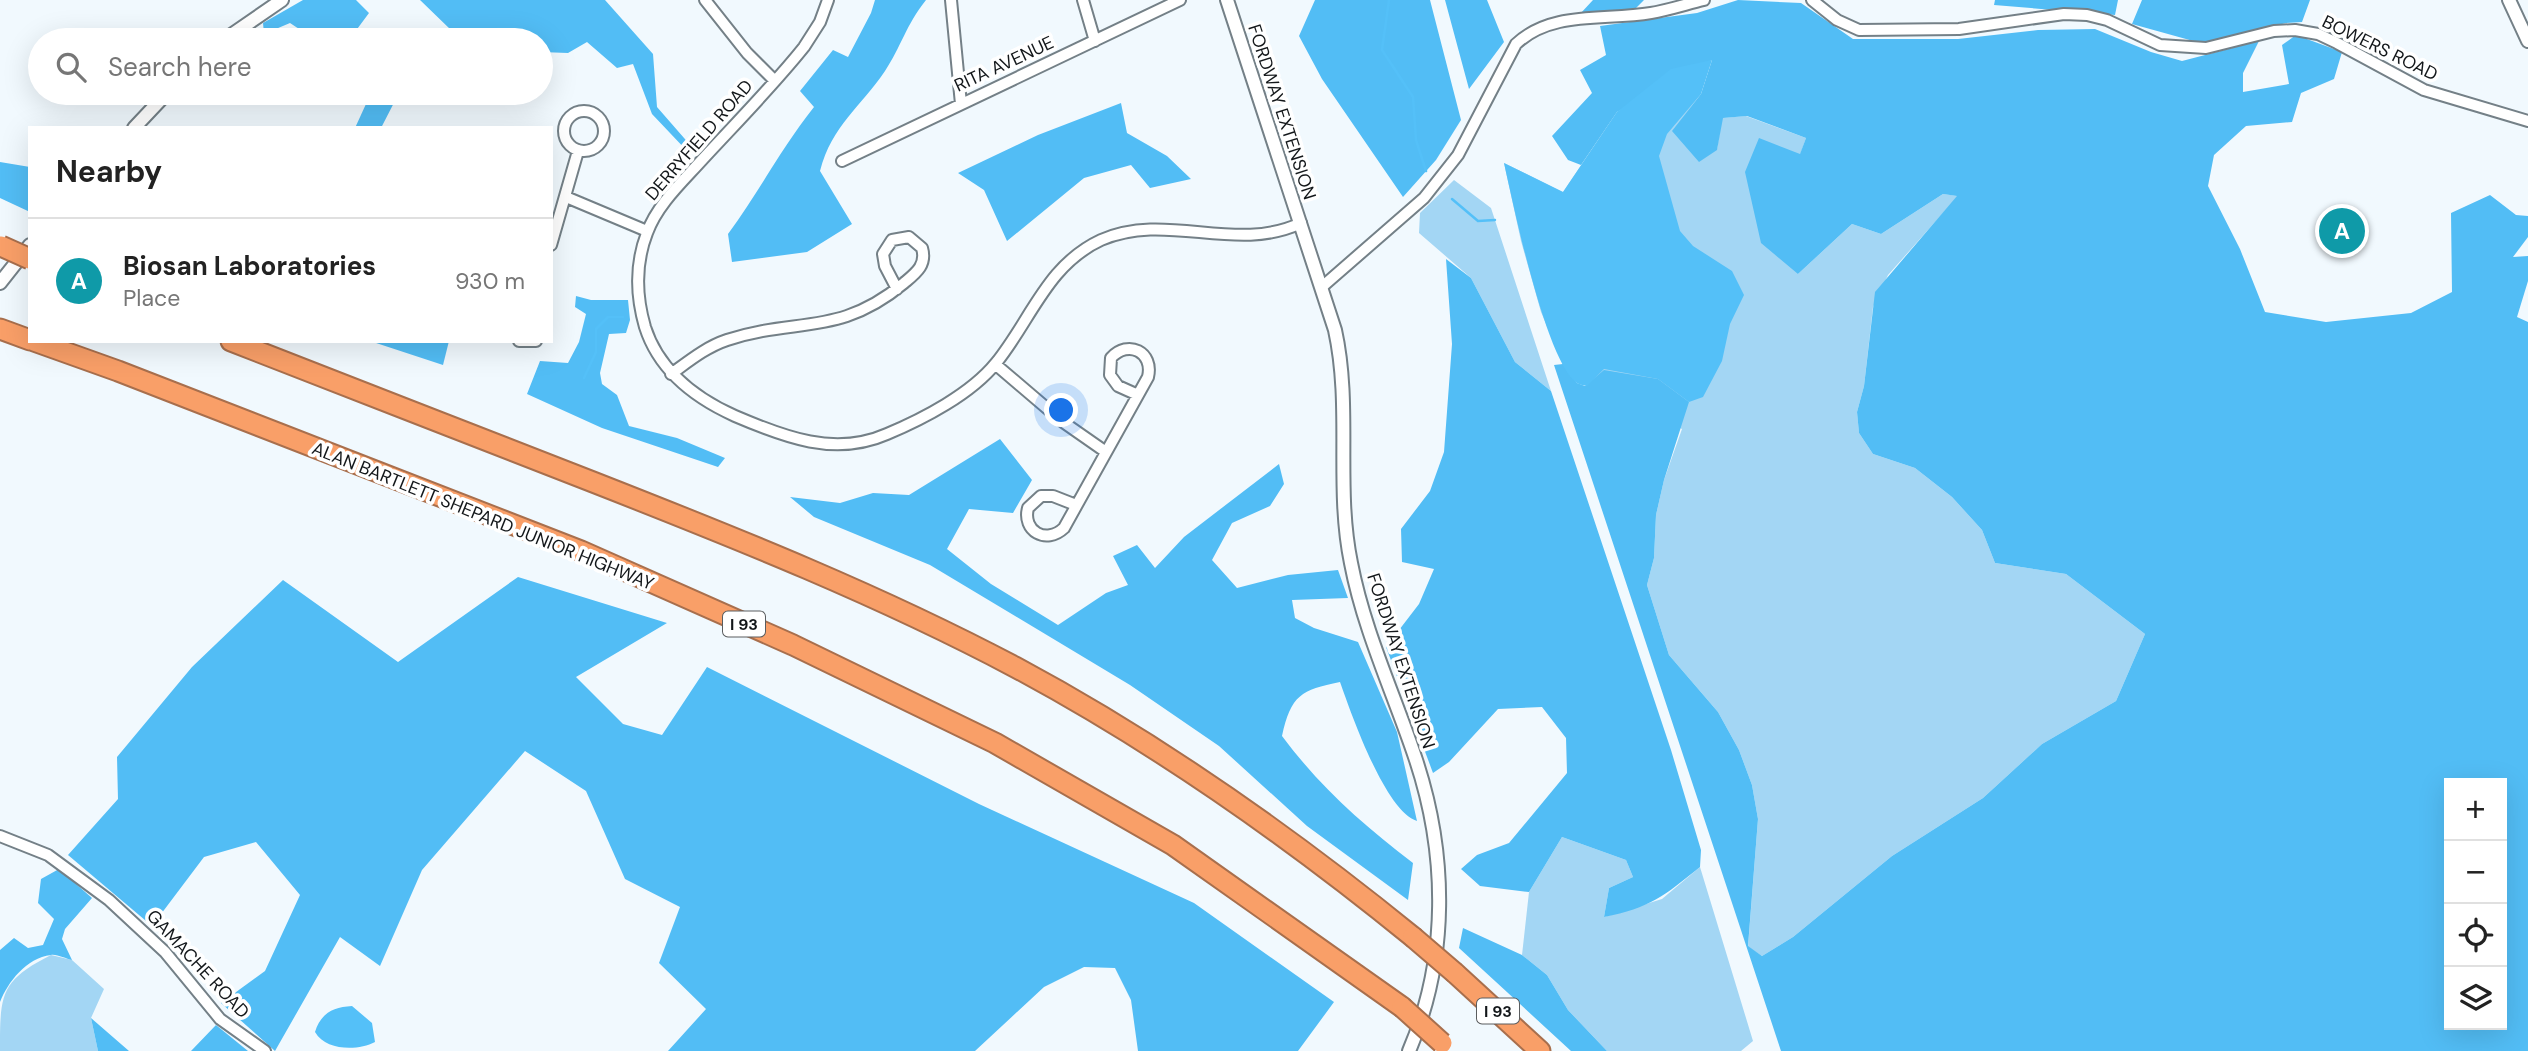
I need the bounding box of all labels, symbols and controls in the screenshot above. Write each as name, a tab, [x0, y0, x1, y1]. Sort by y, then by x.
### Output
street label: BOWERS ROAD	[2318, 10, 2442, 86]
street label: FORDWAY EXTENSION	[1242, 21, 1322, 203]
search box	[28, 28, 553, 105]
street label: RITA AVENUE	[950, 30, 1058, 98]
icon: search	[52, 48, 90, 86]
text: Search here	[108, 50, 251, 84]
street label: DERRYFIELD ROAD	[640, 75, 758, 205]
text: Nearby	[56, 152, 162, 191]
pin: A	[2319, 205, 2365, 257]
text: Biosan Laboratories	[123, 249, 376, 283]
text: A	[71, 266, 87, 296]
text: 930 m	[455, 266, 525, 296]
text: Place	[123, 283, 180, 313]
your location	[1044, 393, 1078, 427]
street label: ALAN BARTLETT SHEPARD JUNIOR HIGHWAY	[309, 436, 658, 596]
street label: FORDWAY EXTENSION	[1361, 570, 1441, 752]
road number: I 93	[723, 611, 765, 636]
map controls	[2444, 778, 2507, 1030]
button: +	[2444, 778, 2507, 841]
button: −	[2444, 841, 2507, 904]
button: locate	[2444, 904, 2507, 967]
street label: GAMACHE ROAD	[141, 905, 255, 1023]
button: layers	[2444, 967, 2507, 1030]
road number: I 93	[1477, 998, 1519, 1023]

